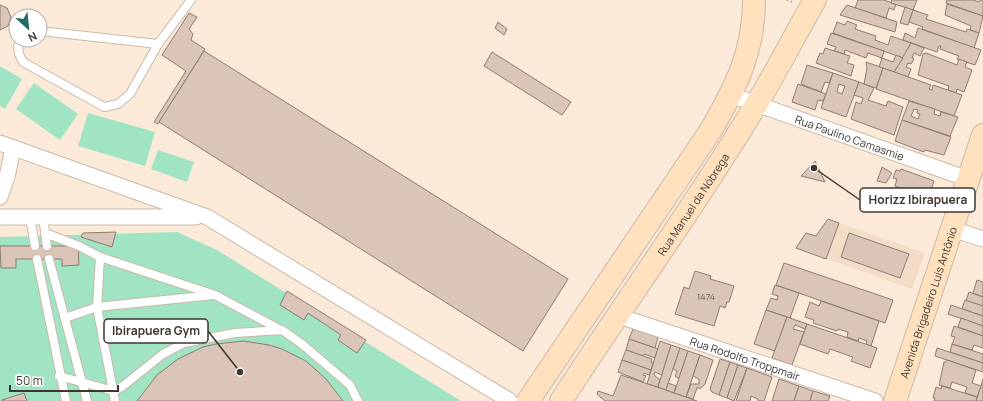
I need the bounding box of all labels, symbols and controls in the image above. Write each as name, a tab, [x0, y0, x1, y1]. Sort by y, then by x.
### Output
north arrow	[8, 8, 48, 48]
text: N	[26, 29, 40, 46]
street label: Rua Paulino Camasmie	[793, 111, 907, 164]
street label: Rua Manuel da Nóbrega	[653, 150, 732, 258]
callout: Horizz Ibirapuera	[860, 188, 975, 212]
text: Horizz Ibirapuera	[869, 191, 967, 208]
street label: Avenida Brigadeiro Luís Antônio	[896, 224, 960, 380]
house number: 1474	[697, 290, 715, 303]
callout: Ibirapuera Gym	[104, 319, 208, 343]
text: Ibirapuera Gym	[112, 322, 200, 339]
street label: Rua Rodolfo Troppmair	[688, 333, 802, 383]
scale bar	[10, 367, 118, 393]
text: 50 m	[16, 372, 43, 389]

